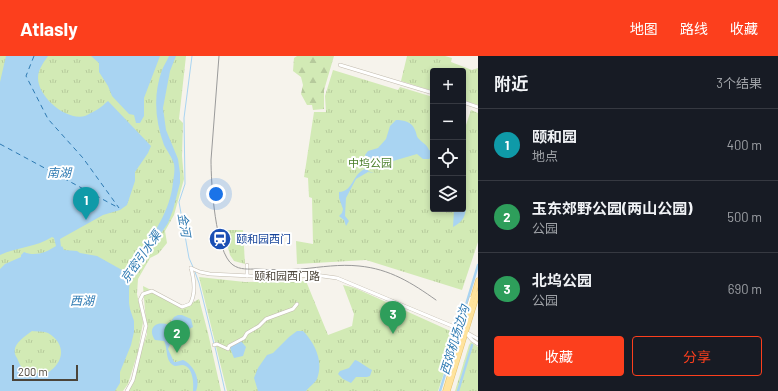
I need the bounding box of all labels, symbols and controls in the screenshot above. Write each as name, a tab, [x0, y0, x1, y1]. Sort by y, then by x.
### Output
text: Atlasly	[20, 17, 78, 40]
text: 地图	[630, 20, 658, 37]
text: 路线	[680, 20, 708, 37]
text: 收藏	[730, 20, 758, 37]
map controls	[430, 68, 466, 212]
button: +	[430, 68, 466, 104]
text: 附近	[494, 73, 528, 93]
text: 3个结果	[716, 75, 762, 91]
button: −	[430, 104, 466, 140]
text: 颐和园	[532, 127, 577, 145]
text: 1	[505, 137, 509, 153]
text: 400 m	[727, 137, 762, 153]
button: locate	[430, 140, 466, 176]
text: 地点	[532, 148, 558, 164]
park label: 中坞公园	[348, 156, 392, 169]
water label: 南湖	[47, 165, 73, 179]
button: layers	[430, 176, 466, 212]
your location	[206, 184, 226, 204]
pin: 1	[73, 187, 99, 220]
text: 玉东郊野公园(两山公园)	[532, 199, 692, 217]
text: 2	[503, 209, 511, 225]
text: 500 m	[727, 209, 762, 225]
water label: 金河	[176, 212, 194, 240]
text: 公园	[532, 220, 558, 236]
water label: 京密引水渠	[117, 226, 164, 285]
station icon: 颐和园西门	[207, 226, 233, 252]
place label: 颐和园西门	[236, 232, 291, 245]
street label: 颐和园西门路	[254, 269, 320, 282]
text: 北坞公园	[532, 271, 592, 289]
text: 3	[503, 281, 511, 297]
text: 690 m	[728, 281, 762, 297]
text: 公园	[532, 292, 558, 308]
water label: 西湖	[70, 293, 96, 307]
pin: 3	[380, 301, 406, 334]
water label: 西郊机场边沟	[437, 301, 472, 376]
pin: 2	[164, 320, 190, 353]
button: 收藏	[494, 336, 624, 376]
button: 分享	[632, 336, 762, 376]
scale bar	[12, 363, 78, 382]
text: 200 m	[18, 365, 48, 378]

